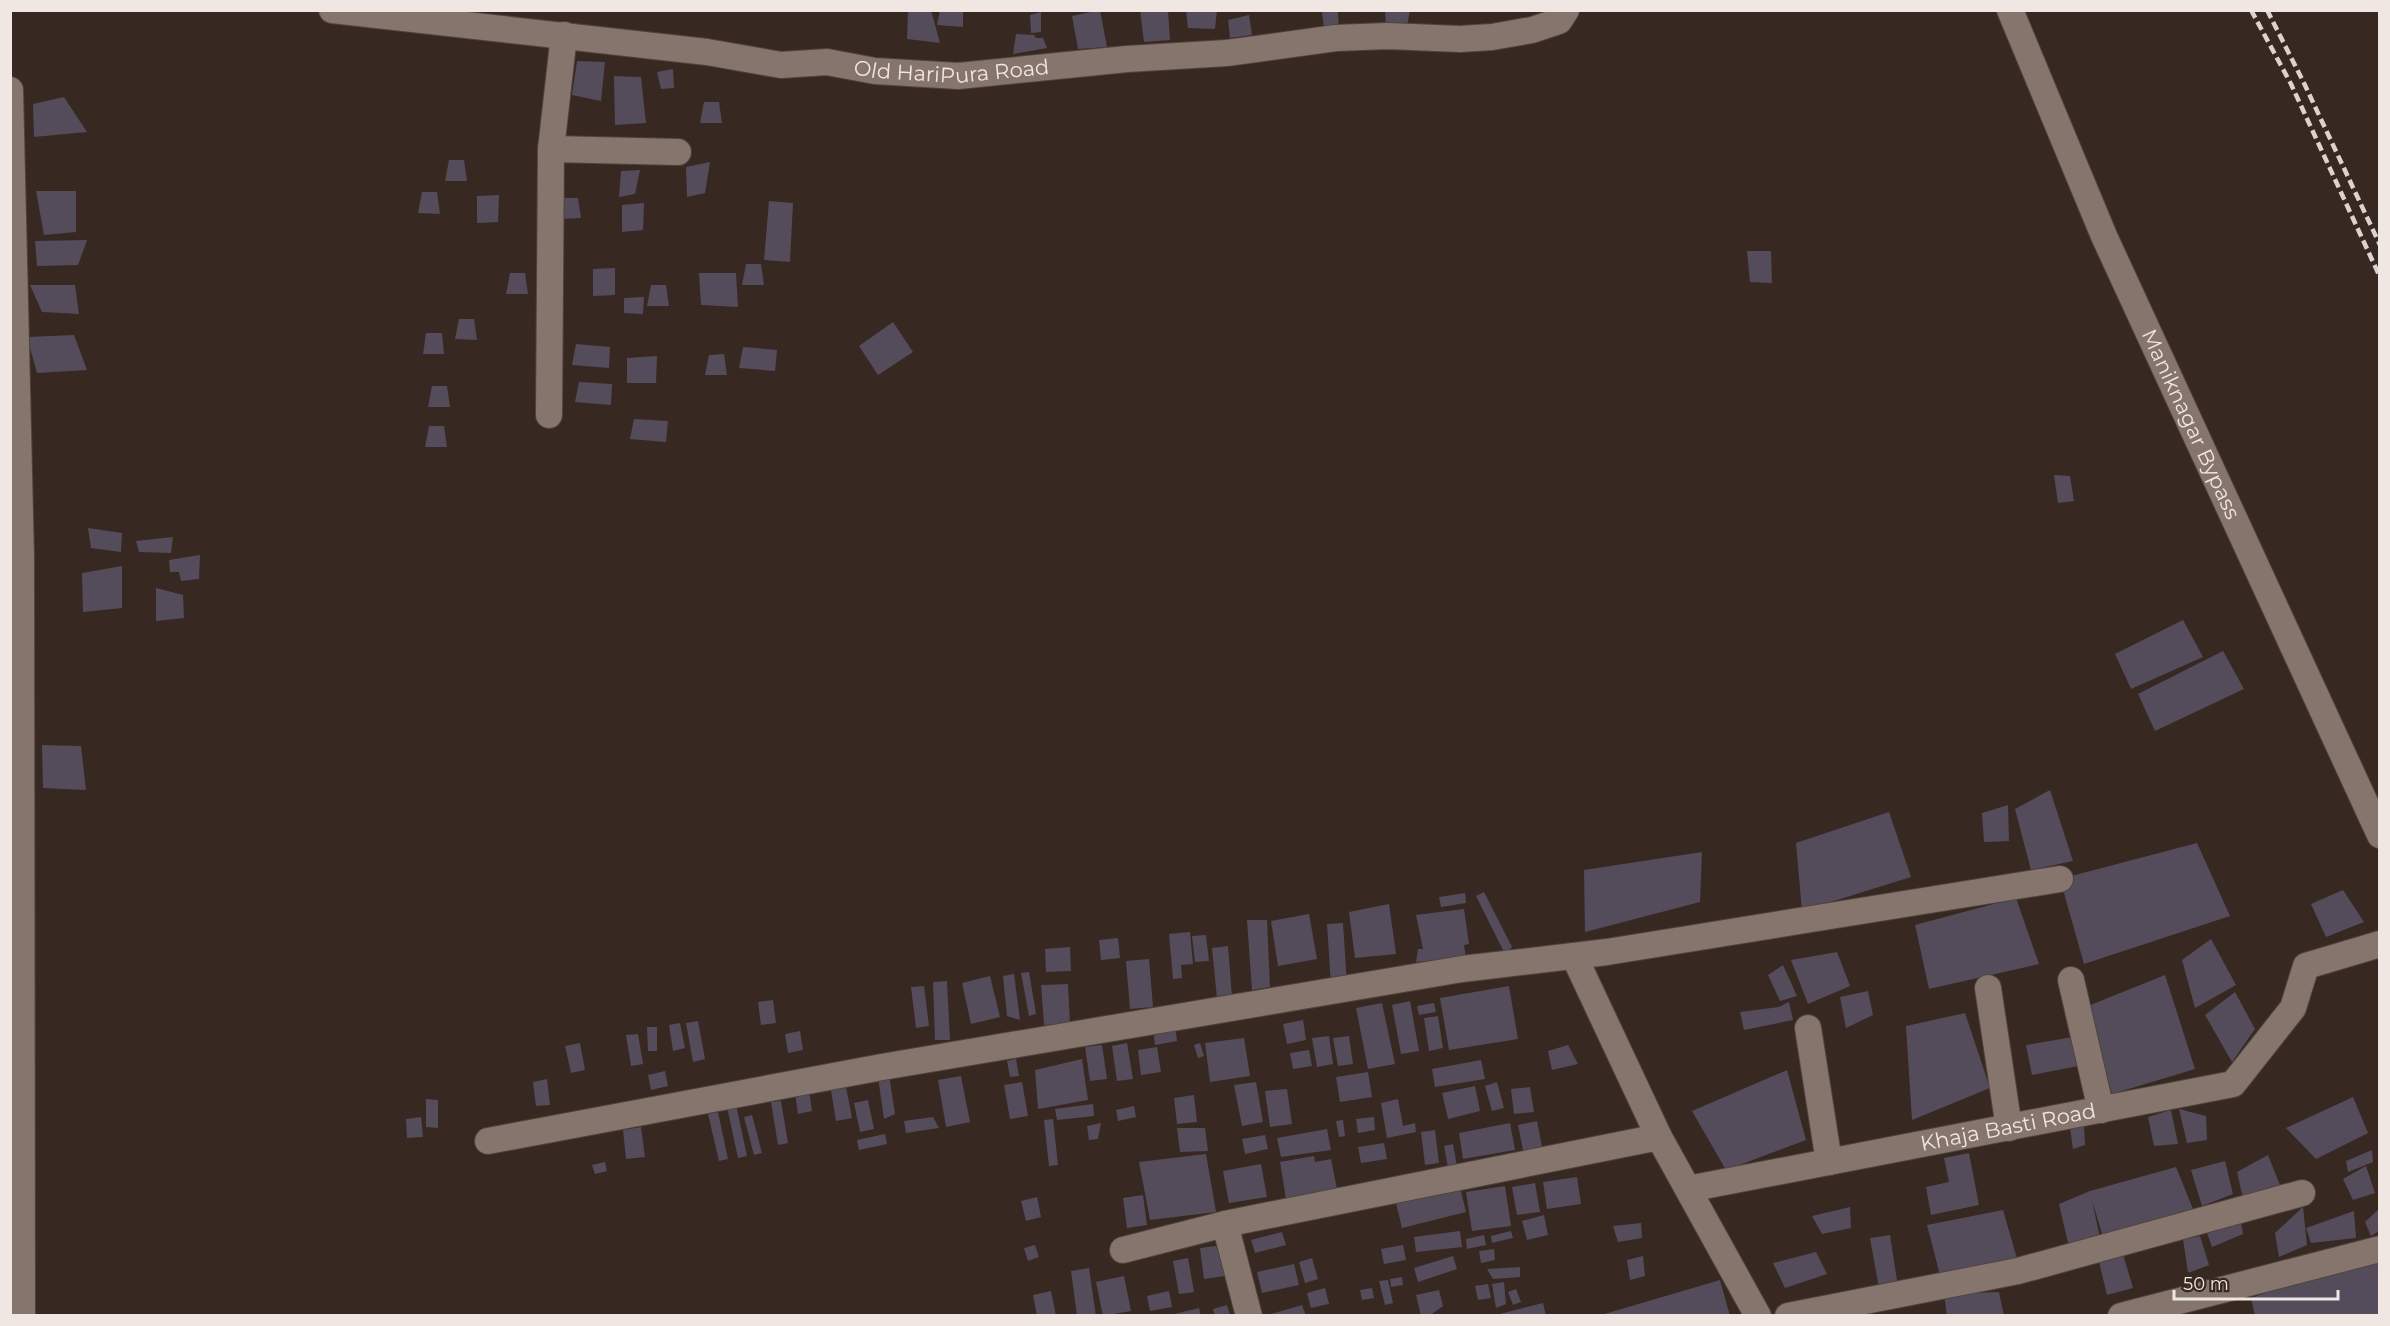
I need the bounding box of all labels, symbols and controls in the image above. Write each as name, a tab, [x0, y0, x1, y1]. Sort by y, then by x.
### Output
street label: Old HariPura Road	[852, 54, 1050, 88]
street label: Maniknagar Bypass	[2137, 325, 2246, 523]
street label: Khaja Basti Road	[1918, 1098, 2098, 1156]
scale bar	[2174, 1263, 2338, 1301]
text: 50 m	[2183, 1273, 2229, 1295]

